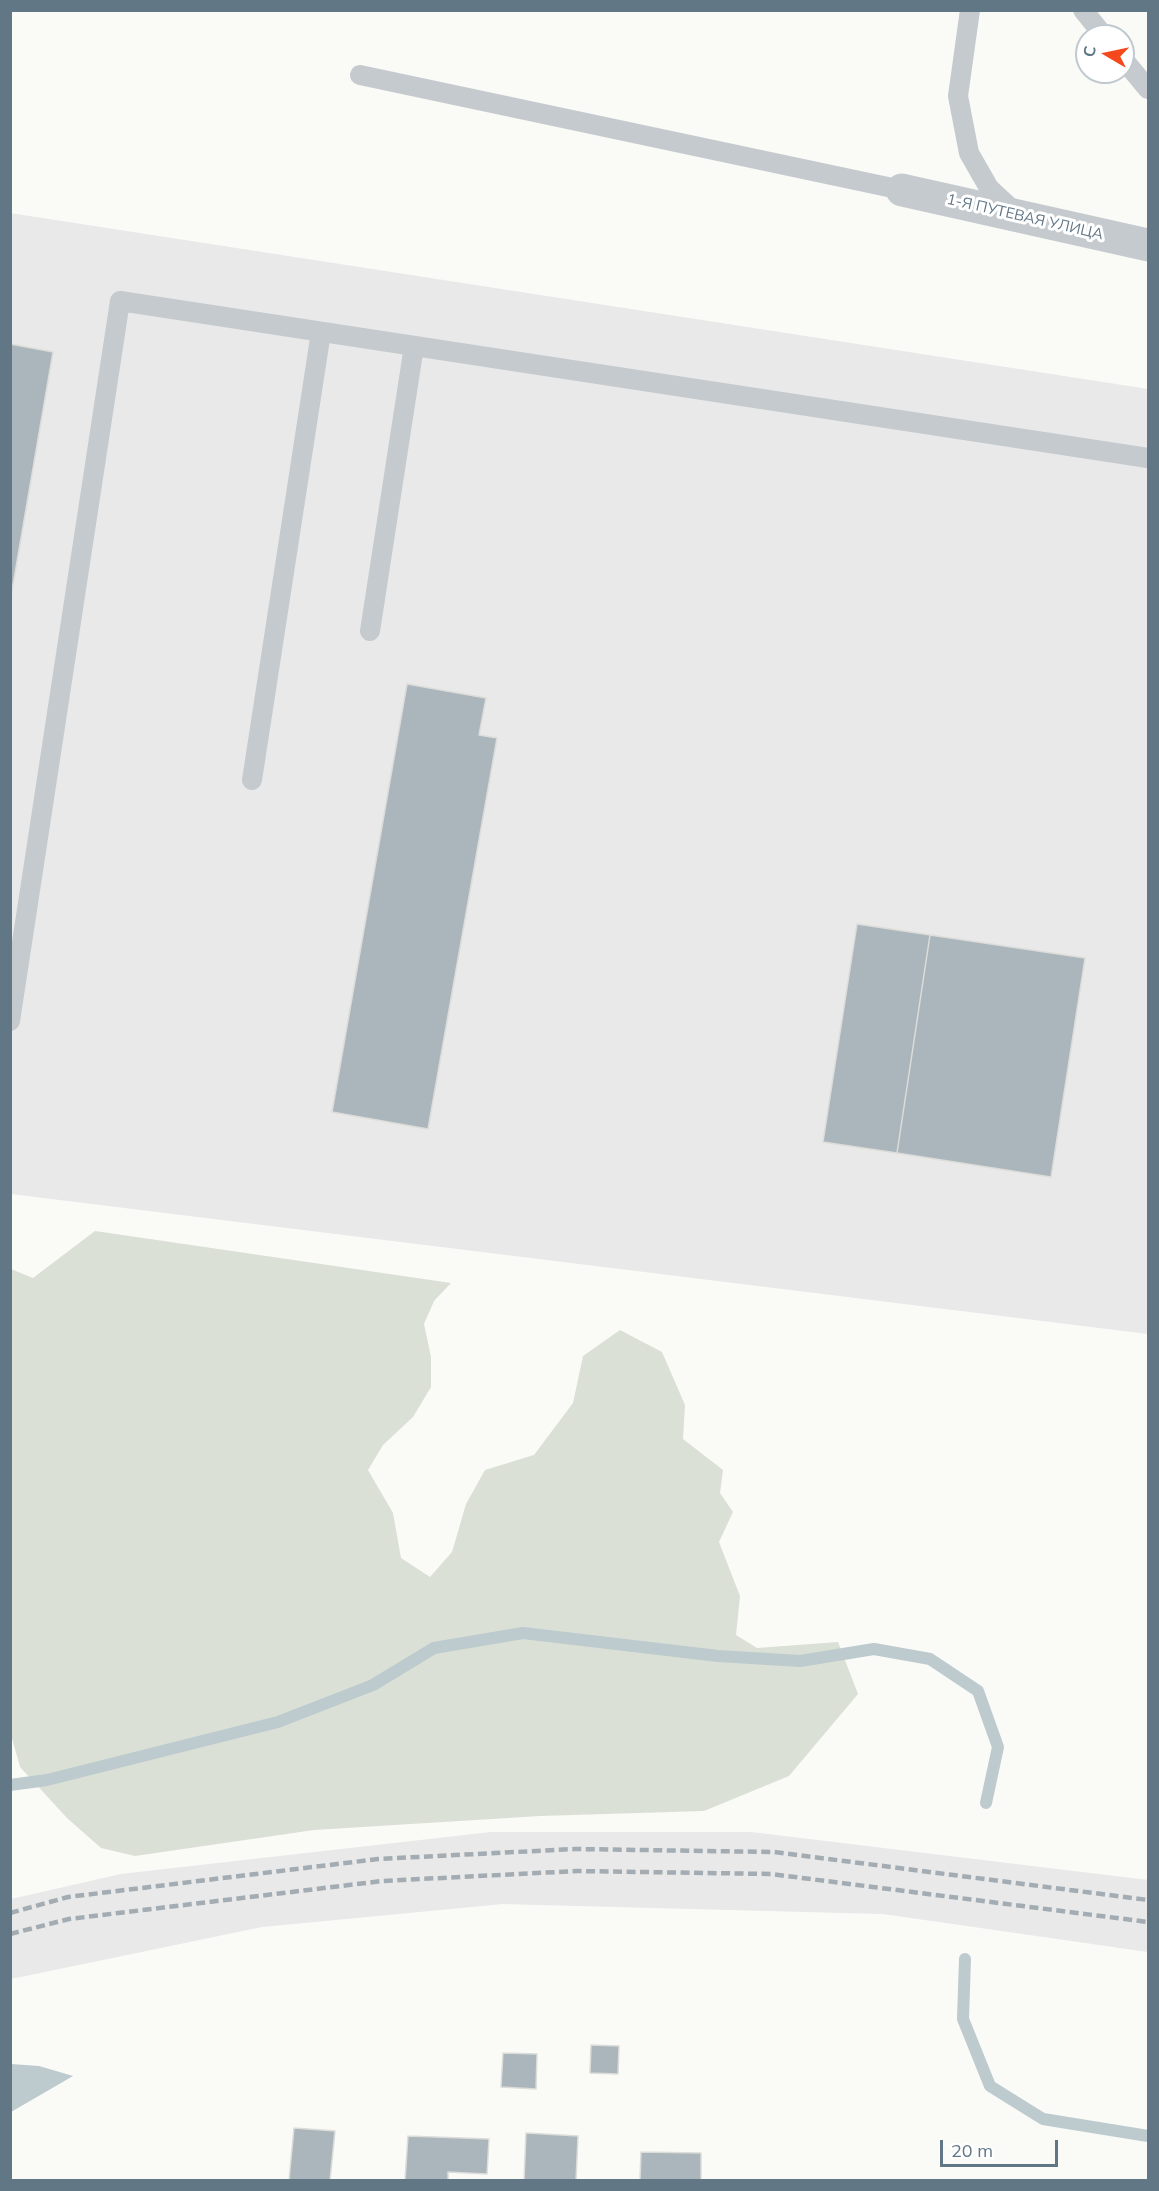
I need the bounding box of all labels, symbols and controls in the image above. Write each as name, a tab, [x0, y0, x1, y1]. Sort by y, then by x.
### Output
north arrow	[1075, 24, 1135, 84]
text: С	[1078, 45, 1100, 58]
street label: 1-Я ПУТЕВАЯ УЛИЦА	[945, 190, 1105, 244]
scale bar	[943, 2128, 1062, 2166]
text: 20 m	[951, 2139, 993, 2162]

